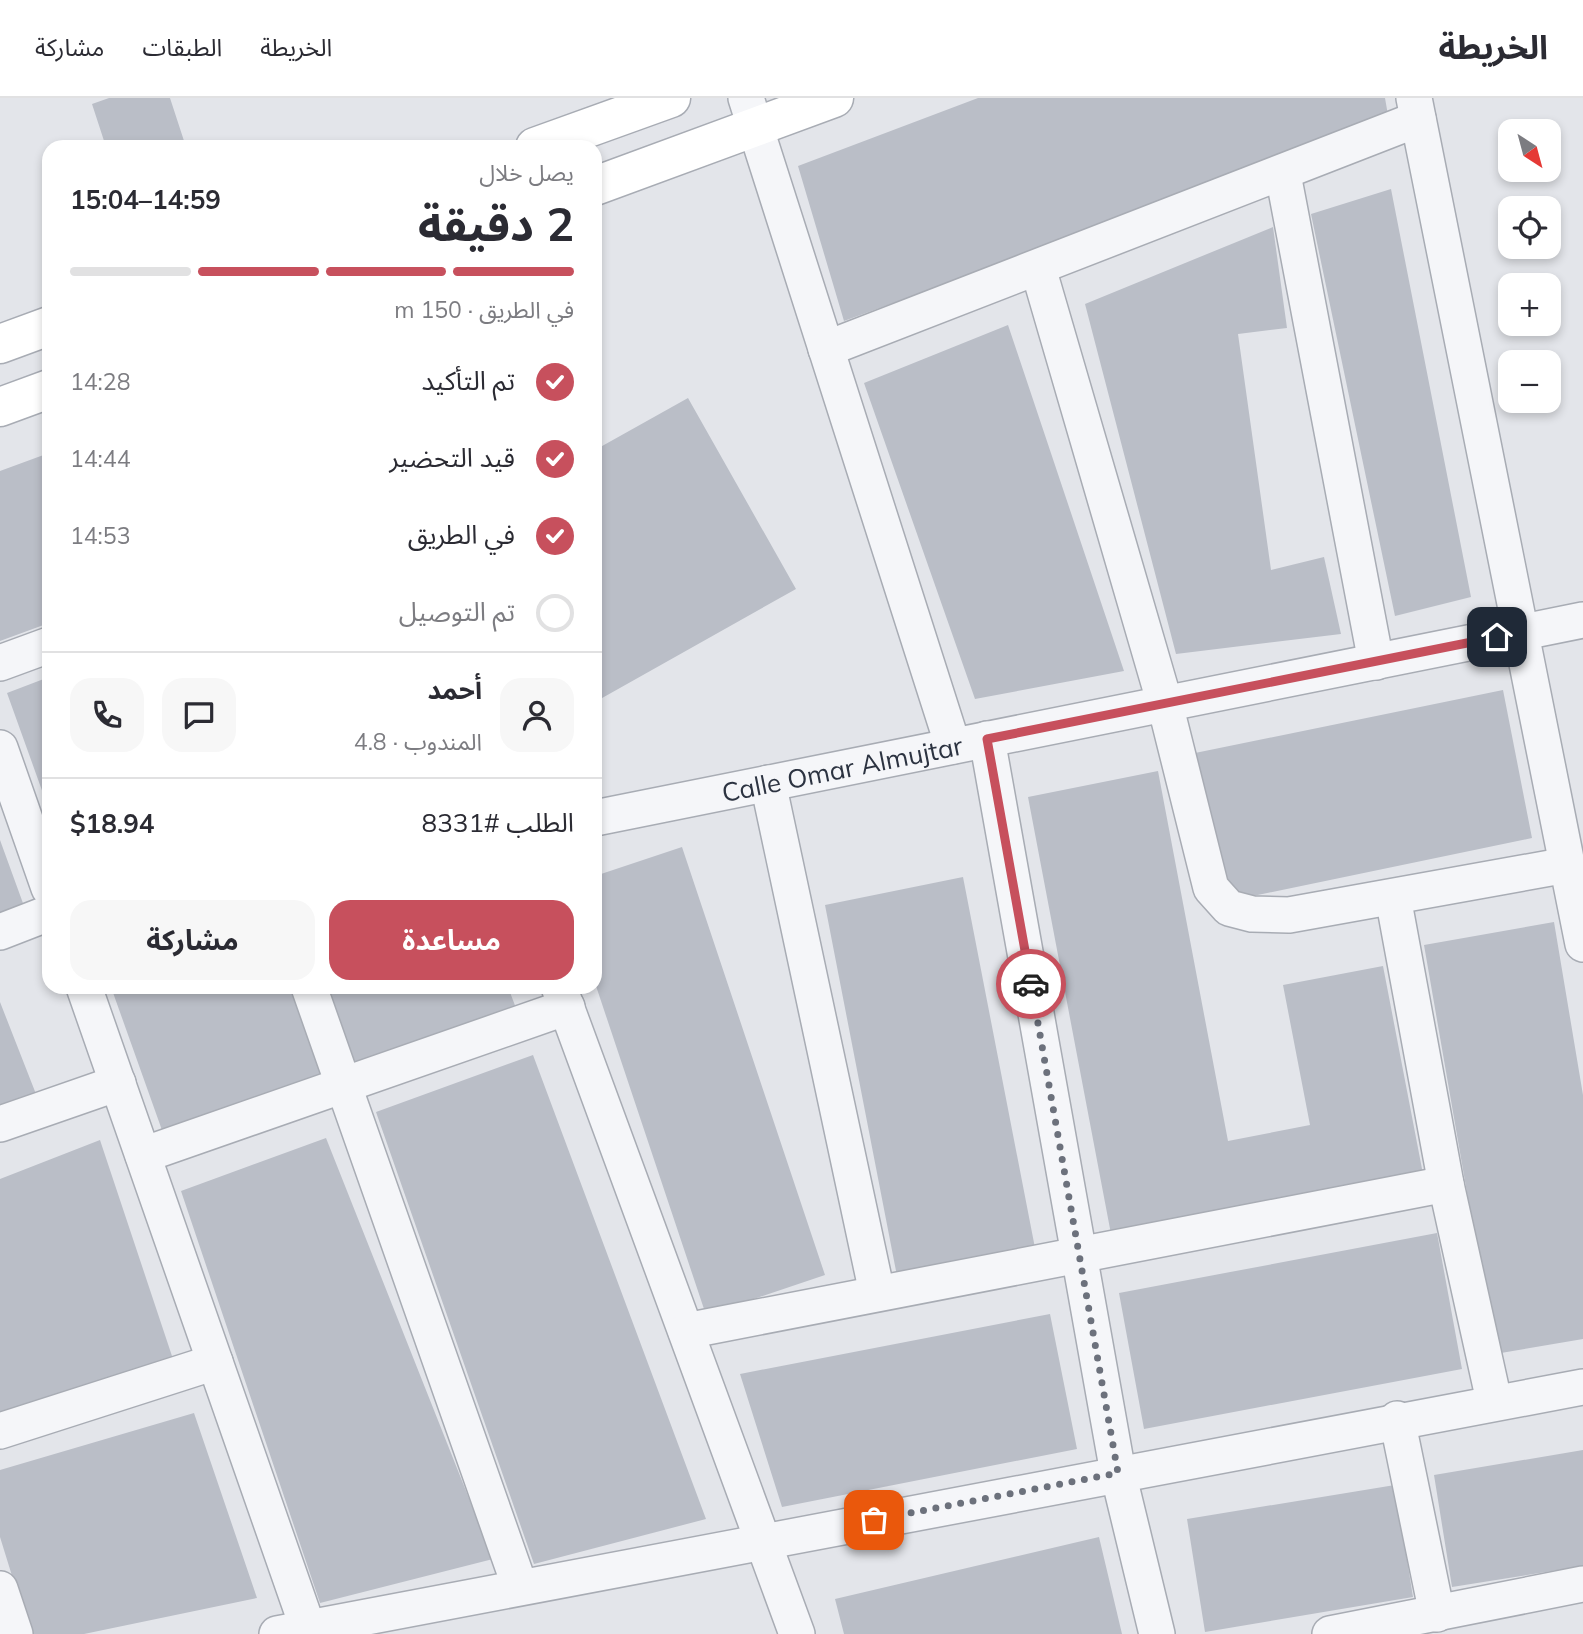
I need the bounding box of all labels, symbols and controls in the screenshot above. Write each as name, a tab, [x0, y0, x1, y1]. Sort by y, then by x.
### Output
text: الخريطة	[1438, 26, 1548, 67]
text: مشاركة	[35, 32, 104, 62]
text: الطبقات	[142, 32, 222, 62]
text: الخريطة	[260, 32, 332, 62]
north arrow	[1498, 119, 1561, 182]
map controls	[1498, 119, 1561, 413]
text: يصل خلال	[479, 158, 574, 187]
text: 14:59–15:04	[70, 183, 221, 216]
text: 2 دقيقة	[418, 195, 574, 253]
button: locate	[1498, 196, 1561, 259]
button: +	[1498, 273, 1561, 336]
text: في الطريق · 150 m	[394, 295, 574, 324]
button: −	[1498, 350, 1561, 413]
icon: check	[536, 363, 574, 401]
text: تم التأكيد	[421, 364, 515, 397]
text: 14:28	[70, 367, 130, 396]
icon: check	[536, 440, 574, 478]
text: قيد التحضير	[389, 441, 515, 474]
text: 14:44	[70, 444, 130, 473]
icon: check	[536, 517, 574, 555]
text: في الطريق	[408, 518, 515, 551]
text: 14:53	[70, 521, 130, 550]
text: تم التوصيل	[399, 595, 515, 628]
pin	[1467, 607, 1527, 667]
icon: home	[1478, 618, 1516, 656]
text: أحمد	[428, 673, 482, 706]
button: phone	[70, 678, 144, 752]
button: chat	[162, 678, 236, 752]
button: person	[500, 678, 574, 752]
text: المندوب · 4.8	[354, 727, 482, 756]
street label: Calle Omar Almujtar	[719, 728, 966, 809]
text: الطلب #8331	[422, 806, 574, 839]
text: $18.94	[70, 807, 154, 840]
button: مشاركة	[70, 900, 315, 980]
button: مساعدة	[329, 900, 574, 980]
courier	[996, 949, 1066, 1019]
icon: car	[1012, 965, 1050, 1003]
pin	[844, 1490, 904, 1550]
icon: bag	[855, 1501, 893, 1539]

